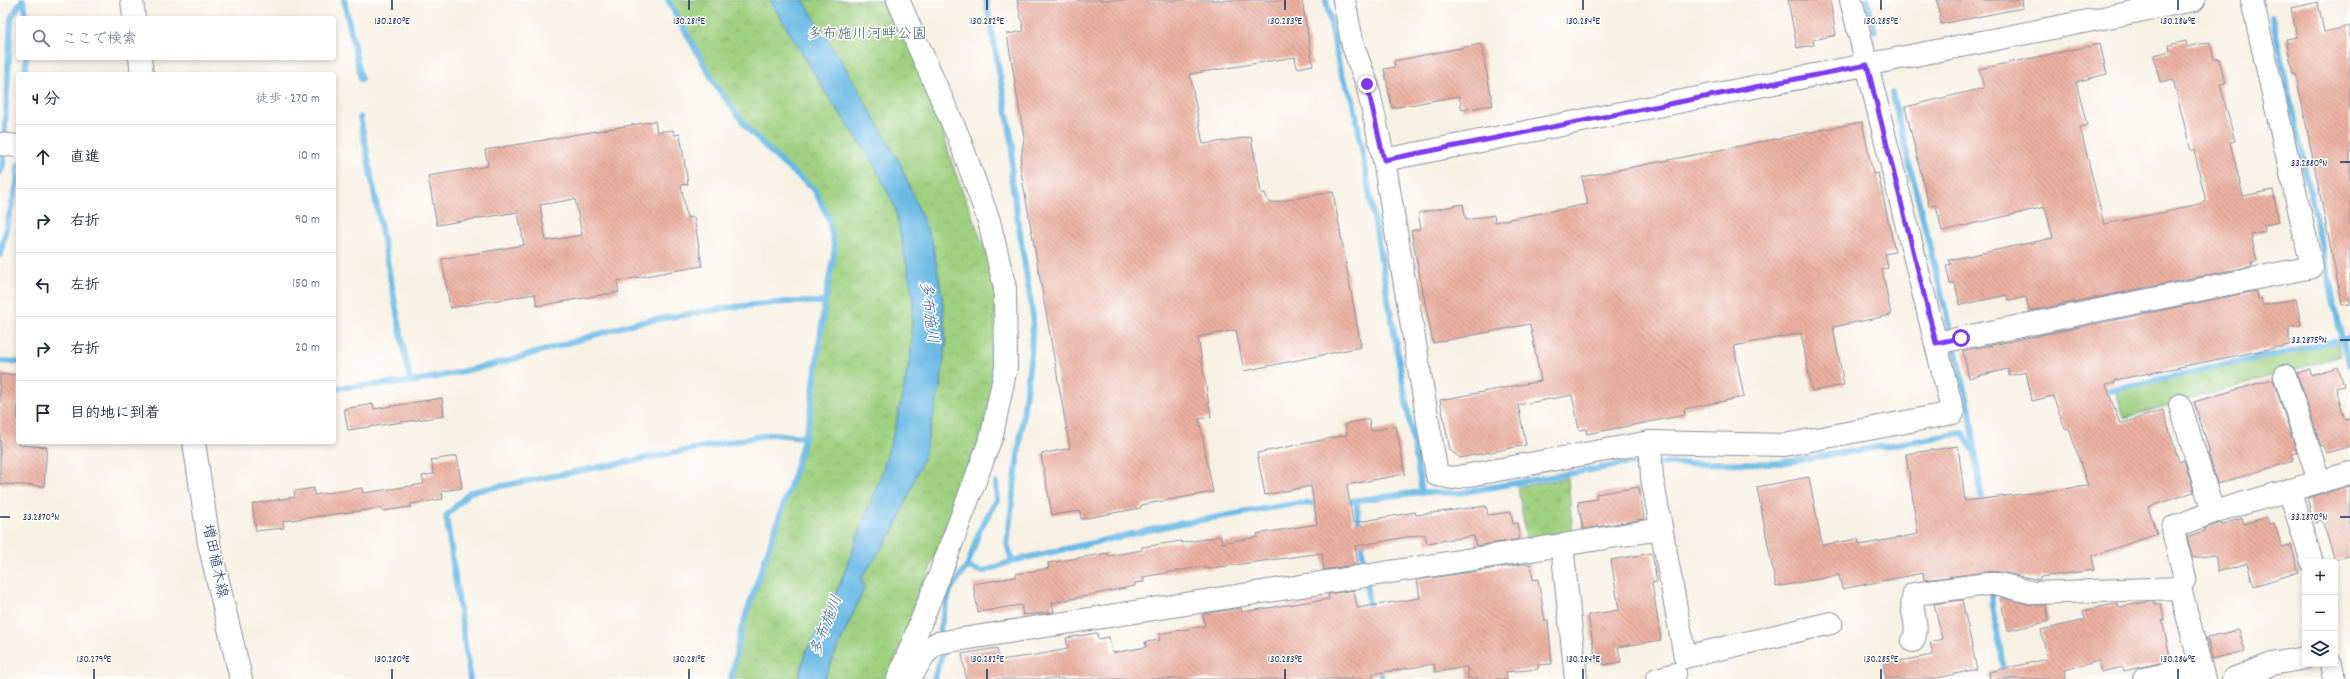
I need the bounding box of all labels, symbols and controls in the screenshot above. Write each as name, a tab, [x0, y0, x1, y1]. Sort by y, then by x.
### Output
text: 130.280°E	[374, 15, 410, 29]
text: 130.281°E	[673, 15, 705, 29]
text: 130.282°E	[970, 15, 1005, 29]
text: 130.283°E	[1268, 15, 1303, 29]
text: 130.284°E	[1566, 15, 1600, 29]
text: 130.285°E	[1864, 15, 1899, 29]
text: 130.286°E	[2161, 15, 2196, 29]
search box	[16, 16, 336, 60]
park label: 多布施川河畔公園	[807, 24, 927, 46]
icon: search	[30, 27, 52, 49]
text: ここで検索	[62, 29, 137, 51]
route end	[1358, 75, 1376, 93]
text: 4 分	[32, 89, 60, 113]
text: 徒歩 · 270 m	[255, 90, 320, 109]
icon: ahead	[32, 146, 54, 168]
text: 直進	[70, 147, 100, 169]
text: 10 m	[298, 147, 320, 166]
text: 33.2880°N	[2291, 157, 2327, 171]
icon: right	[32, 210, 54, 232]
text: 右折	[70, 211, 100, 233]
text: 90 m	[295, 211, 320, 230]
icon: left	[32, 274, 54, 296]
text: 左折	[70, 275, 100, 297]
text: 150 m	[292, 275, 320, 294]
water label: 多布施川	[913, 279, 943, 345]
route start	[1952, 329, 1970, 347]
text: 33.2875°N	[2291, 334, 2327, 348]
icon: right	[32, 338, 54, 360]
text: 右折	[70, 339, 100, 361]
text: 20 m	[295, 339, 320, 358]
icon: arrive	[32, 402, 54, 424]
text: 目的地に到着	[70, 403, 160, 425]
text: 33.2870°N	[23, 511, 59, 525]
text: 33.2870°N	[2291, 511, 2327, 525]
street label: 増田植木線	[195, 522, 233, 600]
map controls	[2302, 559, 2338, 667]
button: +	[2302, 559, 2338, 595]
water label: 多布施川	[805, 592, 849, 660]
button: −	[2302, 595, 2338, 631]
button: layers	[2302, 631, 2338, 667]
text: 130.279°E	[77, 653, 112, 667]
text: 130.280°E	[374, 653, 410, 667]
text: 130.281°E	[673, 653, 705, 667]
text: 130.282°E	[970, 653, 1005, 667]
text: 130.283°E	[1268, 653, 1303, 667]
text: 130.284°E	[1566, 653, 1600, 667]
text: 130.285°E	[1864, 653, 1899, 667]
text: 130.286°E	[2161, 653, 2196, 667]

